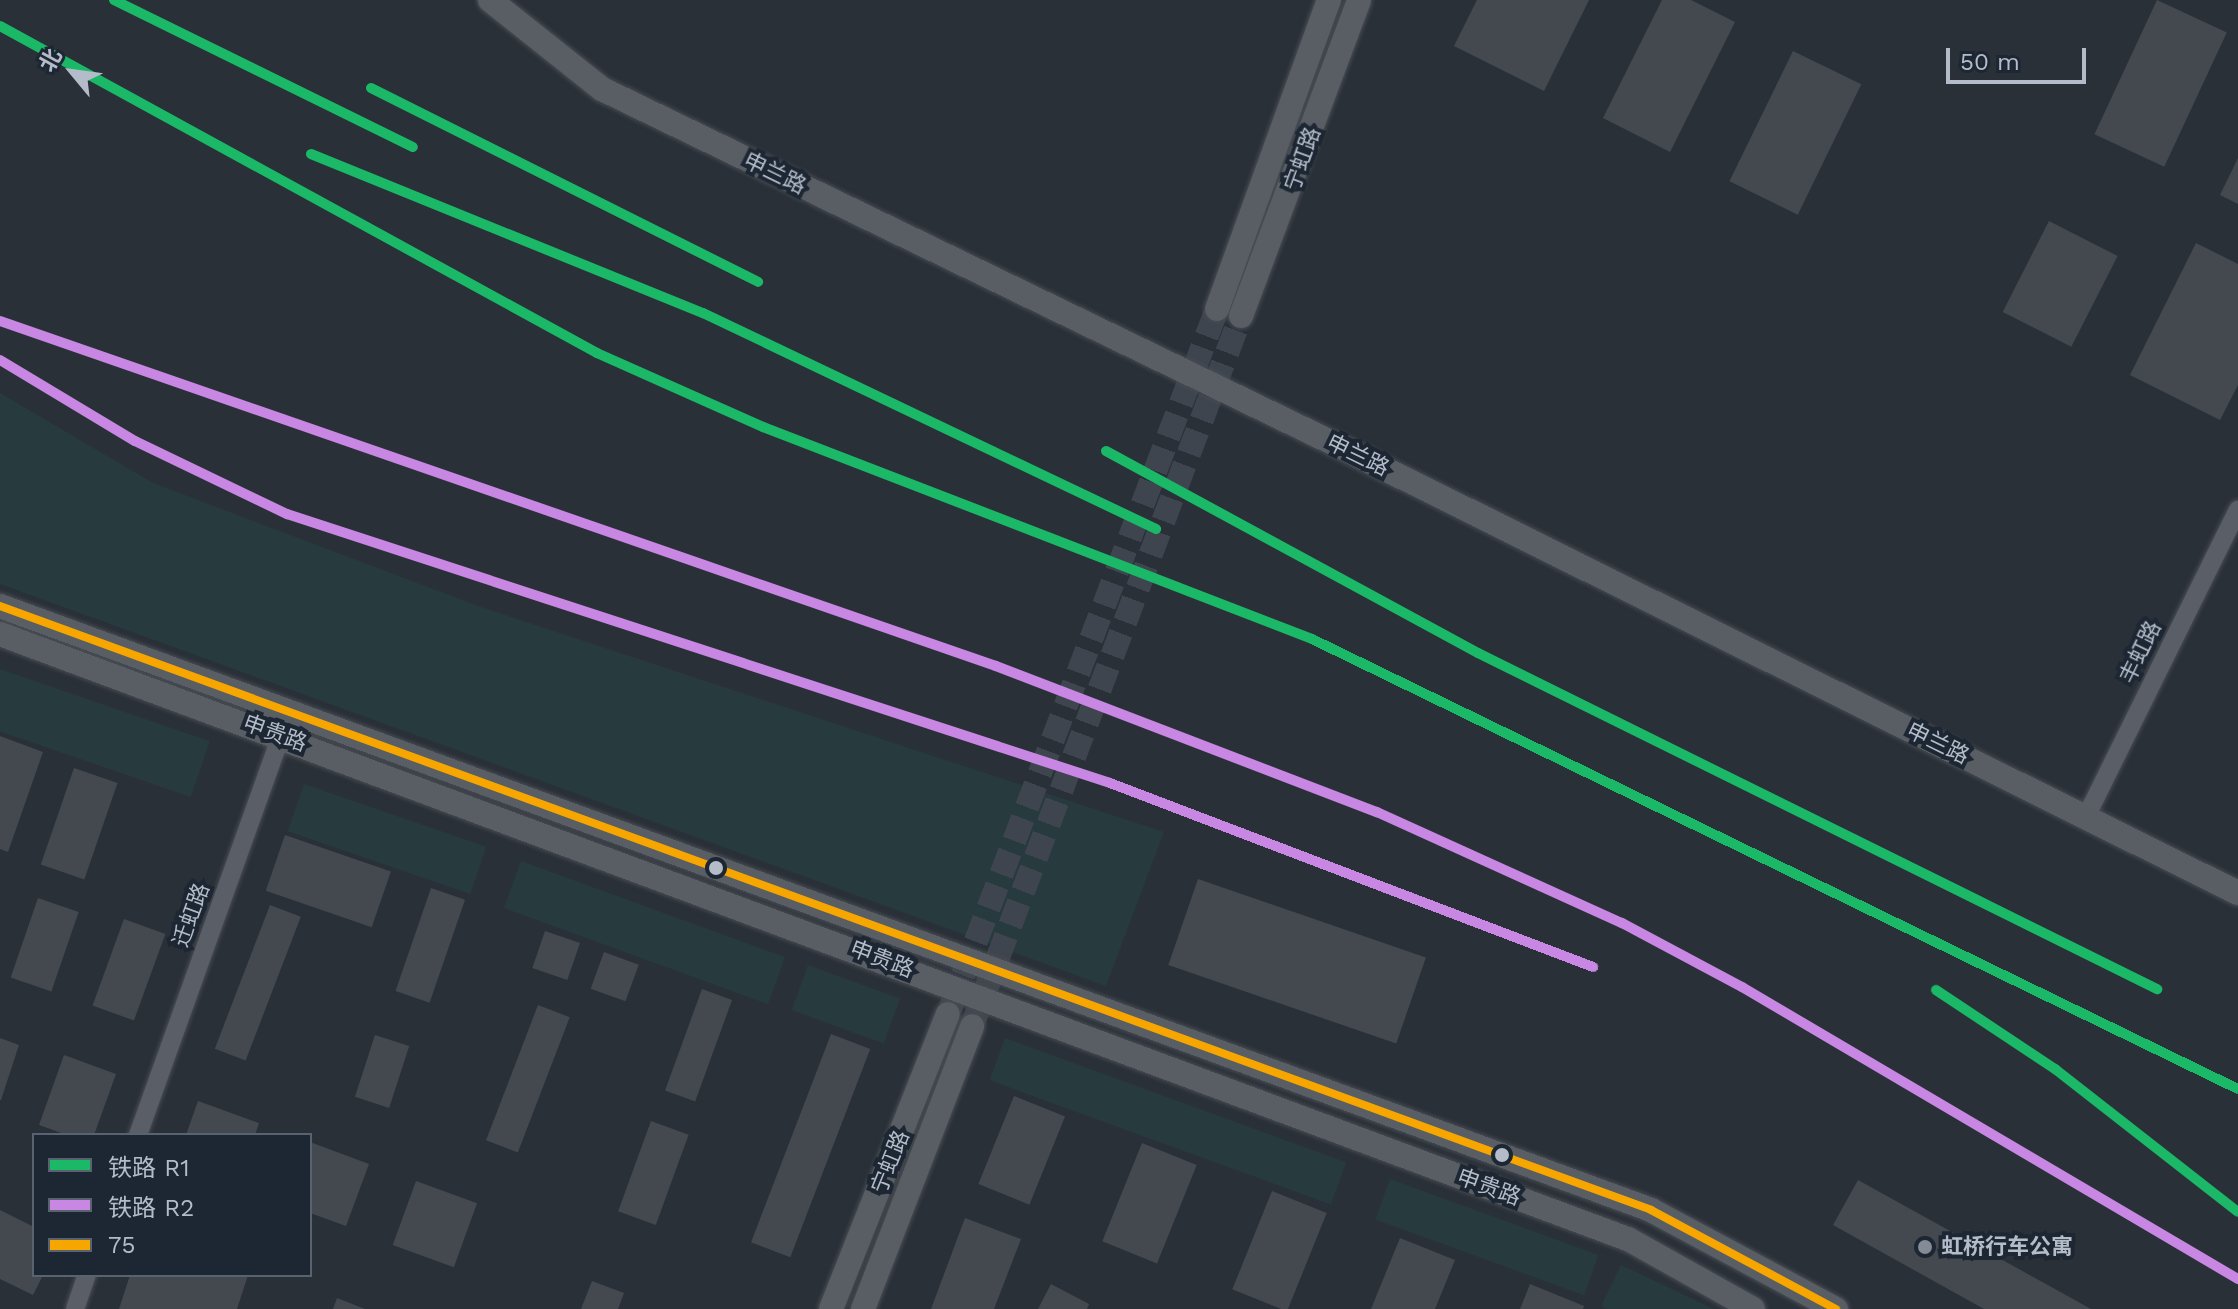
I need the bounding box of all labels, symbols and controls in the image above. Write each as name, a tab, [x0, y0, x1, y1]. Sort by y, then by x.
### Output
north arrow	[32, 32, 112, 112]
scale bar	[1950, 32, 2090, 82]
text: 北	[34, 44, 67, 76]
text: 50 m	[1960, 48, 2020, 76]
street label: 宁虹路	[1278, 123, 1326, 195]
street label: 申兰路	[740, 147, 810, 199]
street label: 申兰路	[1323, 429, 1393, 481]
street label: 丰虹路	[2114, 617, 2166, 687]
street label: 申贵路	[239, 709, 311, 757]
street label: 申兰路	[1903, 717, 1973, 769]
unlabelled marker	[708, 860, 724, 876]
street label: 迁虹路	[167, 879, 215, 951]
street label: 申贵路	[846, 935, 918, 983]
street label: 宁虹路	[865, 1126, 915, 1198]
legend	[32, 1133, 312, 1277]
unlabelled marker	[1494, 1147, 1510, 1163]
text: 铁路 R1	[108, 1154, 190, 1182]
street label: 申贵路	[1453, 1163, 1525, 1211]
text: 铁路 R2	[108, 1194, 194, 1222]
text: 75	[108, 1231, 135, 1259]
place label: 虹桥行车公寓	[1941, 1234, 2073, 1260]
marker: 虹桥行车公寓	[1916, 1238, 1934, 1256]

